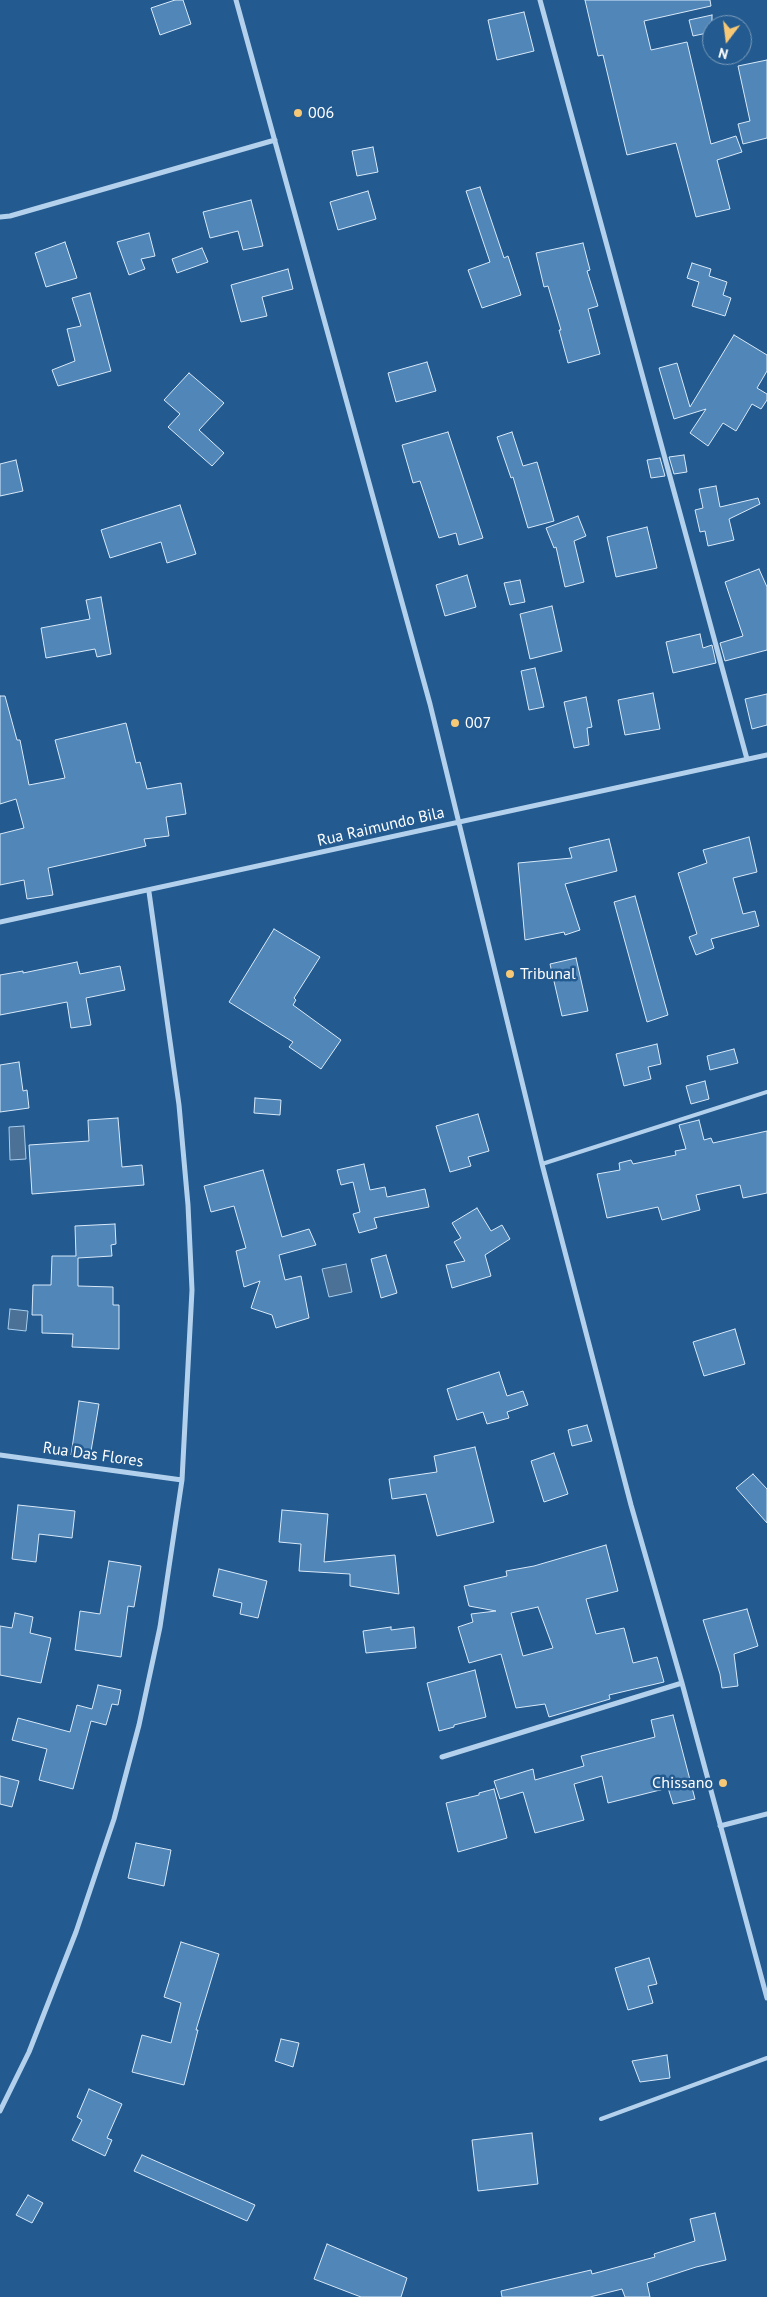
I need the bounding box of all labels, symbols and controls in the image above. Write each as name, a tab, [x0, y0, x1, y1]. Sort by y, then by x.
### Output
north arrow	[702, 15, 752, 65]
text: N	[717, 44, 730, 63]
place label: 006	[308, 103, 334, 123]
marker: 006	[292, 107, 304, 119]
place label: 007	[465, 713, 491, 733]
marker: 007	[449, 717, 461, 729]
street label: Rua Raimundo Bila	[316, 803, 446, 851]
place label: Tribunal	[520, 964, 576, 984]
marker: Tribunal	[504, 968, 516, 980]
street label: Rua Das Flores	[41, 1438, 145, 1472]
place label: Chissano	[652, 1773, 713, 1793]
marker: Chissano	[717, 1777, 729, 1789]

